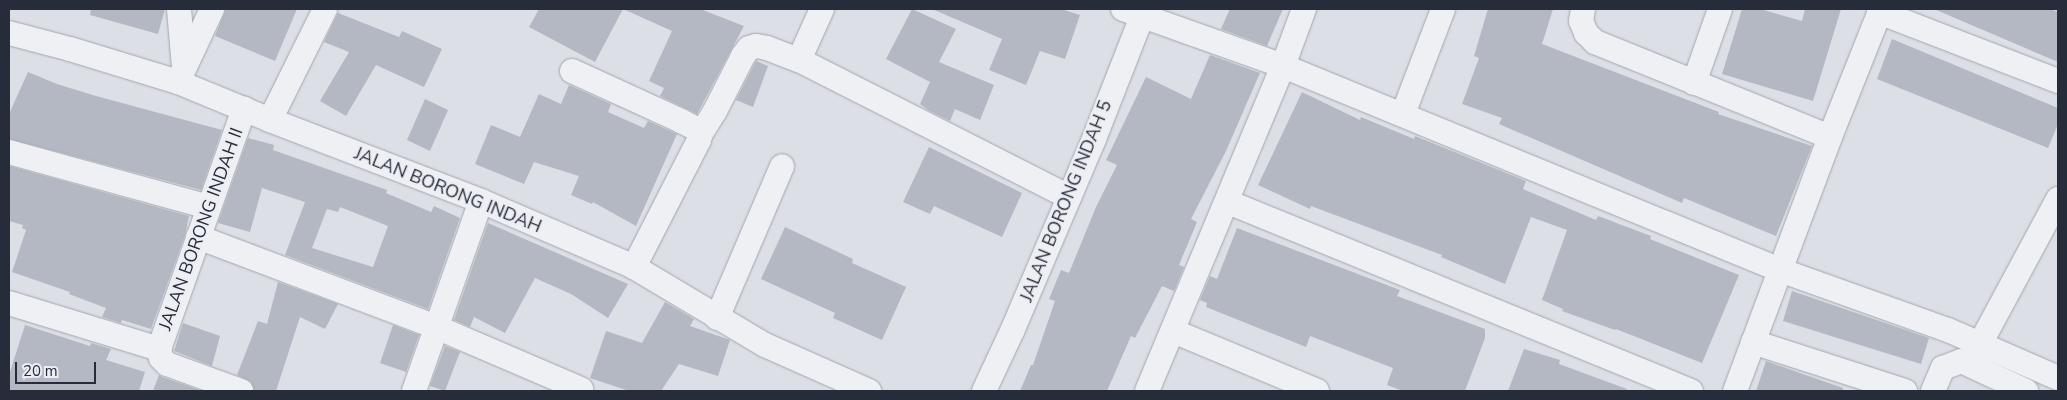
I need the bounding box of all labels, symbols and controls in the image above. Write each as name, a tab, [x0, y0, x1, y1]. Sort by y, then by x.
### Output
street label: JALAN BORONG INDAH 5	[1016, 97, 1116, 305]
street label: JALAN BORONG INDAH II	[154, 125, 248, 333]
street label: JALAN BORONG INDAH	[351, 143, 545, 237]
scale bar	[18, 352, 99, 384]
text: 20 m	[23, 361, 58, 381]

